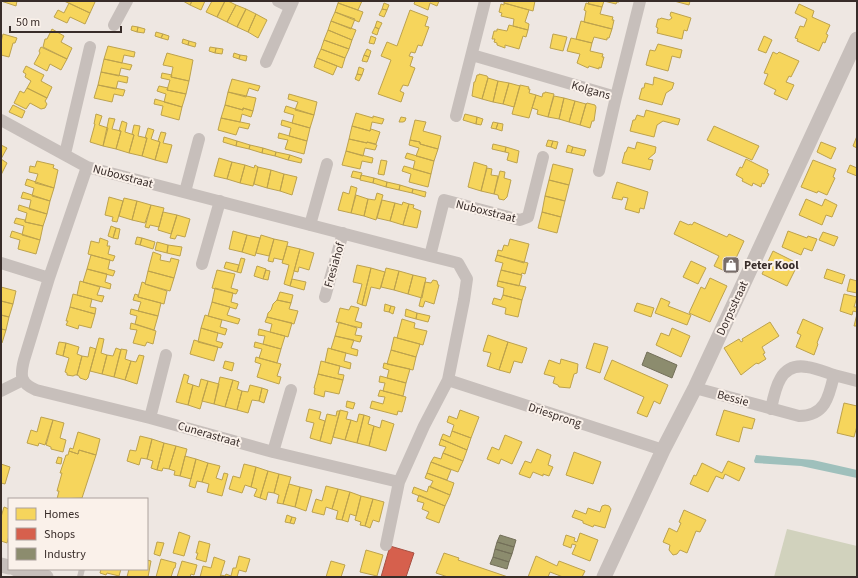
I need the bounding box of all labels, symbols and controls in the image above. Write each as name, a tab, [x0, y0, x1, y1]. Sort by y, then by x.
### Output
scale bar	[10, 8, 121, 34]
text: 50 m	[16, 14, 40, 31]
street label: Kolgans	[569, 77, 612, 104]
street label: Nuboxstraat	[91, 160, 155, 193]
street label: Nuboxstraat	[454, 196, 518, 227]
street label: Fresiahof	[320, 240, 349, 290]
shop icon: Peter Kool	[721, 255, 741, 275]
place label: Peter Kool	[744, 257, 799, 274]
street label: Dorpsstraat	[712, 278, 753, 338]
street label: Bessie	[715, 386, 751, 411]
street label: Driesprong	[526, 399, 584, 432]
street label: Cunerastraat	[176, 417, 242, 452]
legend	[8, 498, 148, 570]
text: Homes	[44, 506, 79, 523]
text: Shops	[44, 526, 75, 543]
text: Industry	[44, 546, 86, 563]

